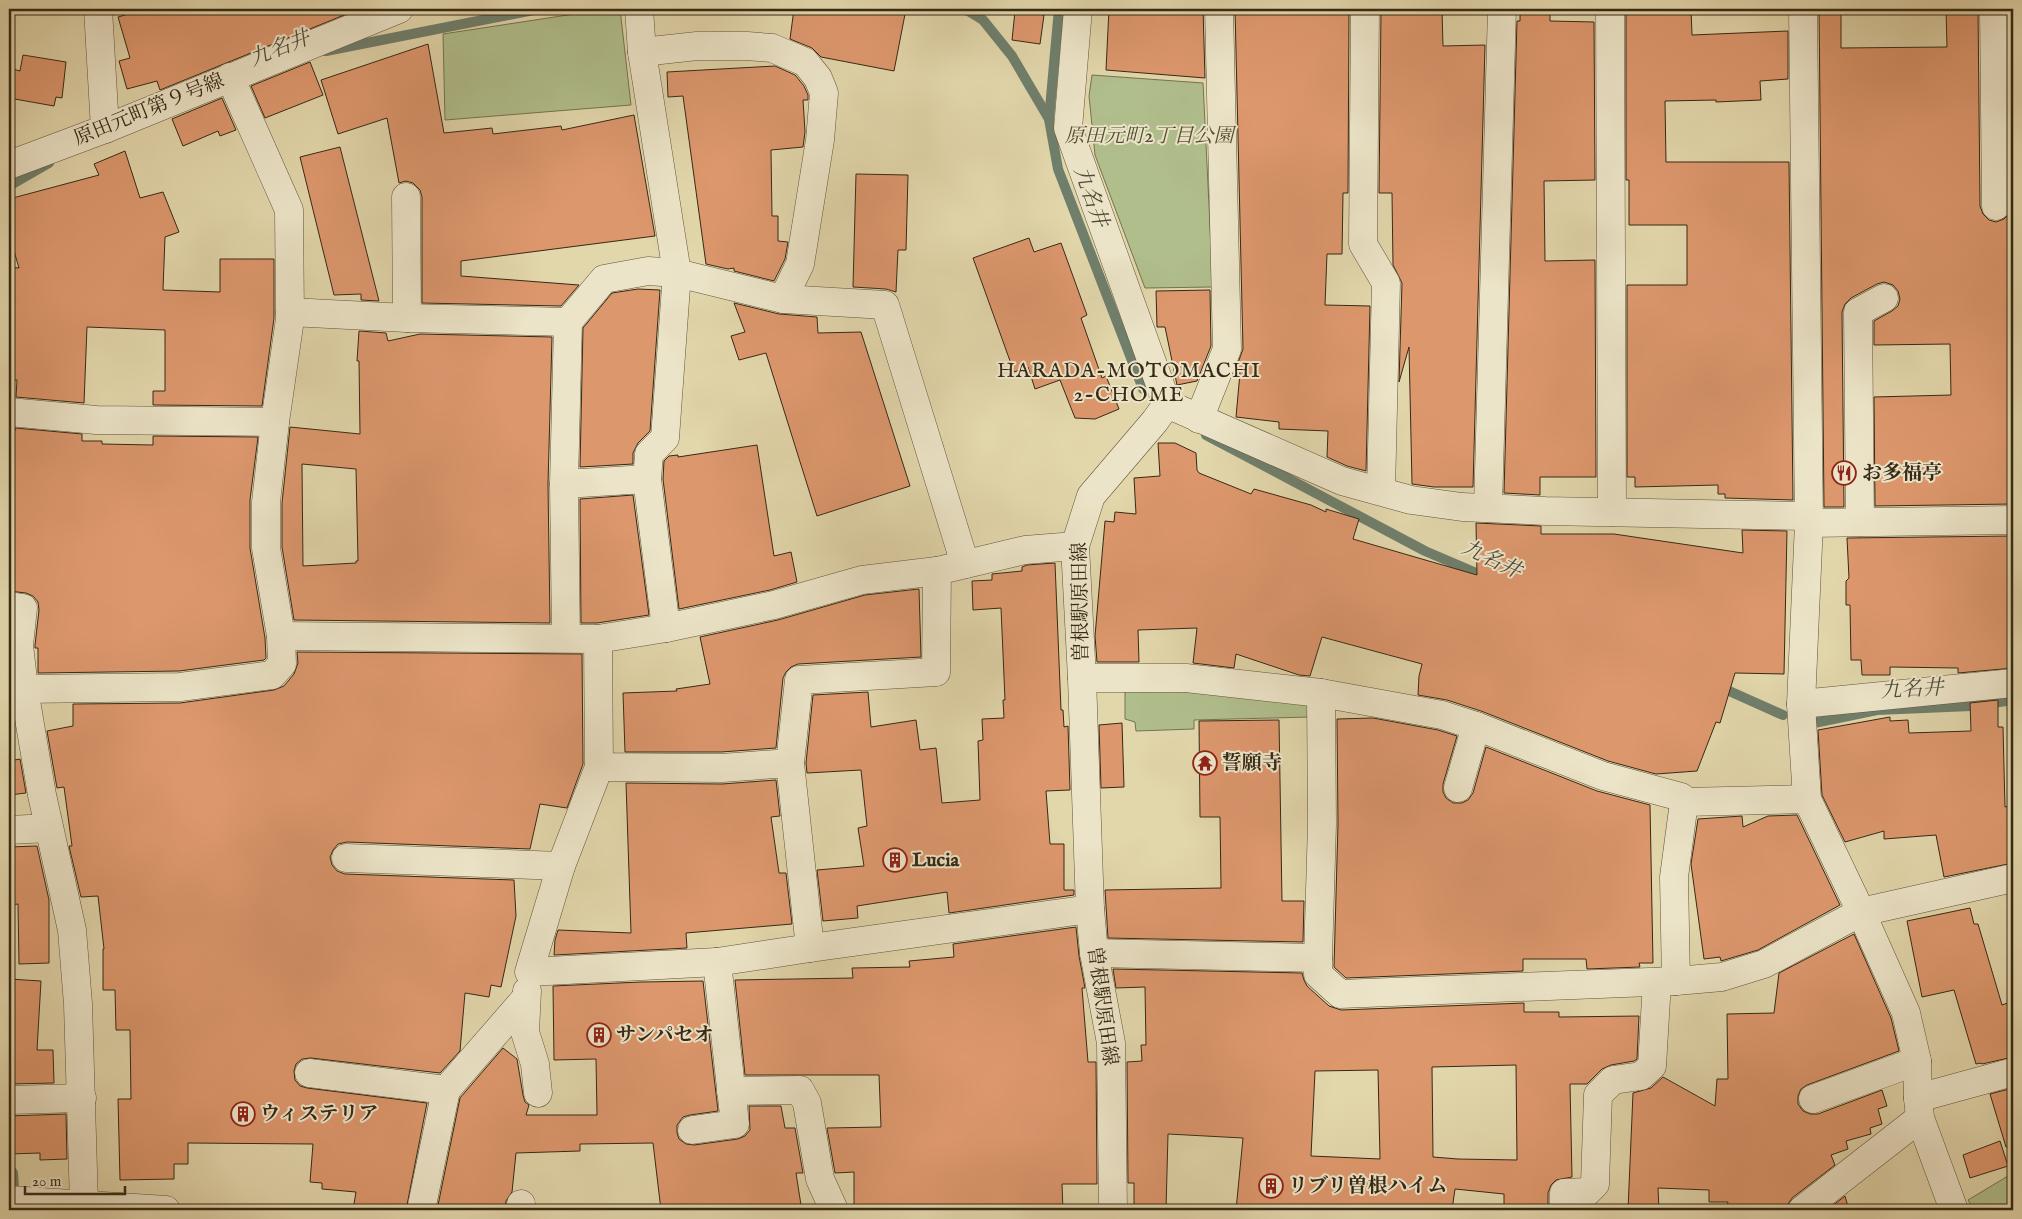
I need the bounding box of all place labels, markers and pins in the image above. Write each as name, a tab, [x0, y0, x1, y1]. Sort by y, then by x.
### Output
restaurant icon: お多福亭	[1831, 460, 1857, 486]
place label: お多福亭	[1862, 461, 1942, 486]
temple icon: 誓願寺	[1192, 750, 1218, 776]
place label: 誓願寺	[1222, 751, 1282, 776]
building icon: Lucia	[882, 847, 908, 873]
place label: Lucia	[912, 848, 960, 873]
building icon: サンパセオ	[586, 1022, 612, 1048]
place label: サンパセオ	[616, 1023, 714, 1048]
building icon: ウィステリア	[230, 1101, 256, 1127]
place label: ウィステリア	[260, 1102, 378, 1127]
building icon: リブリ曽根ハイム	[1258, 1173, 1284, 1199]
place label: リブリ曽根ハイム	[1288, 1174, 1447, 1199]

